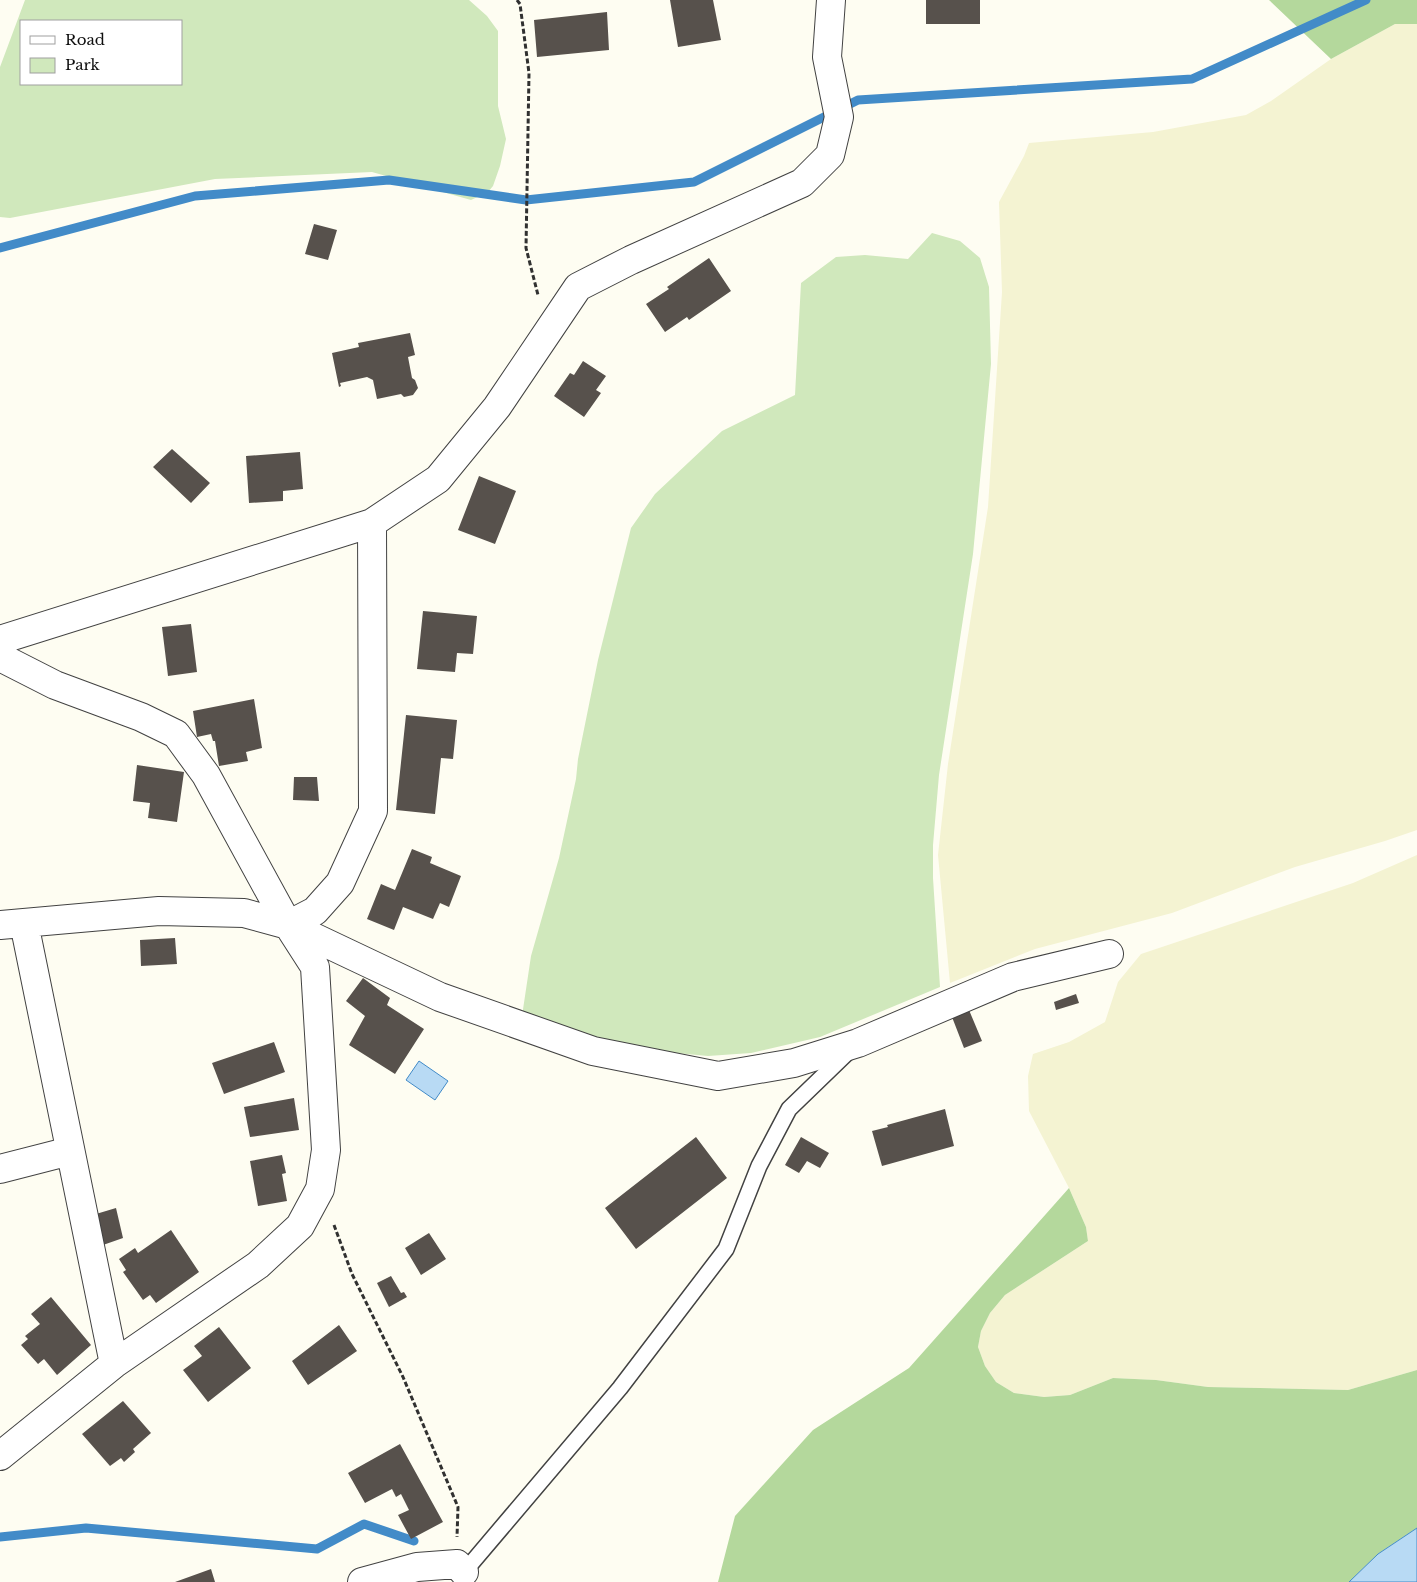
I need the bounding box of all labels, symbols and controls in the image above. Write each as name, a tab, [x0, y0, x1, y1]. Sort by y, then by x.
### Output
legend	[20, 20, 182, 85]
text: Road	[65, 30, 105, 49]
text: Park	[65, 55, 101, 74]

